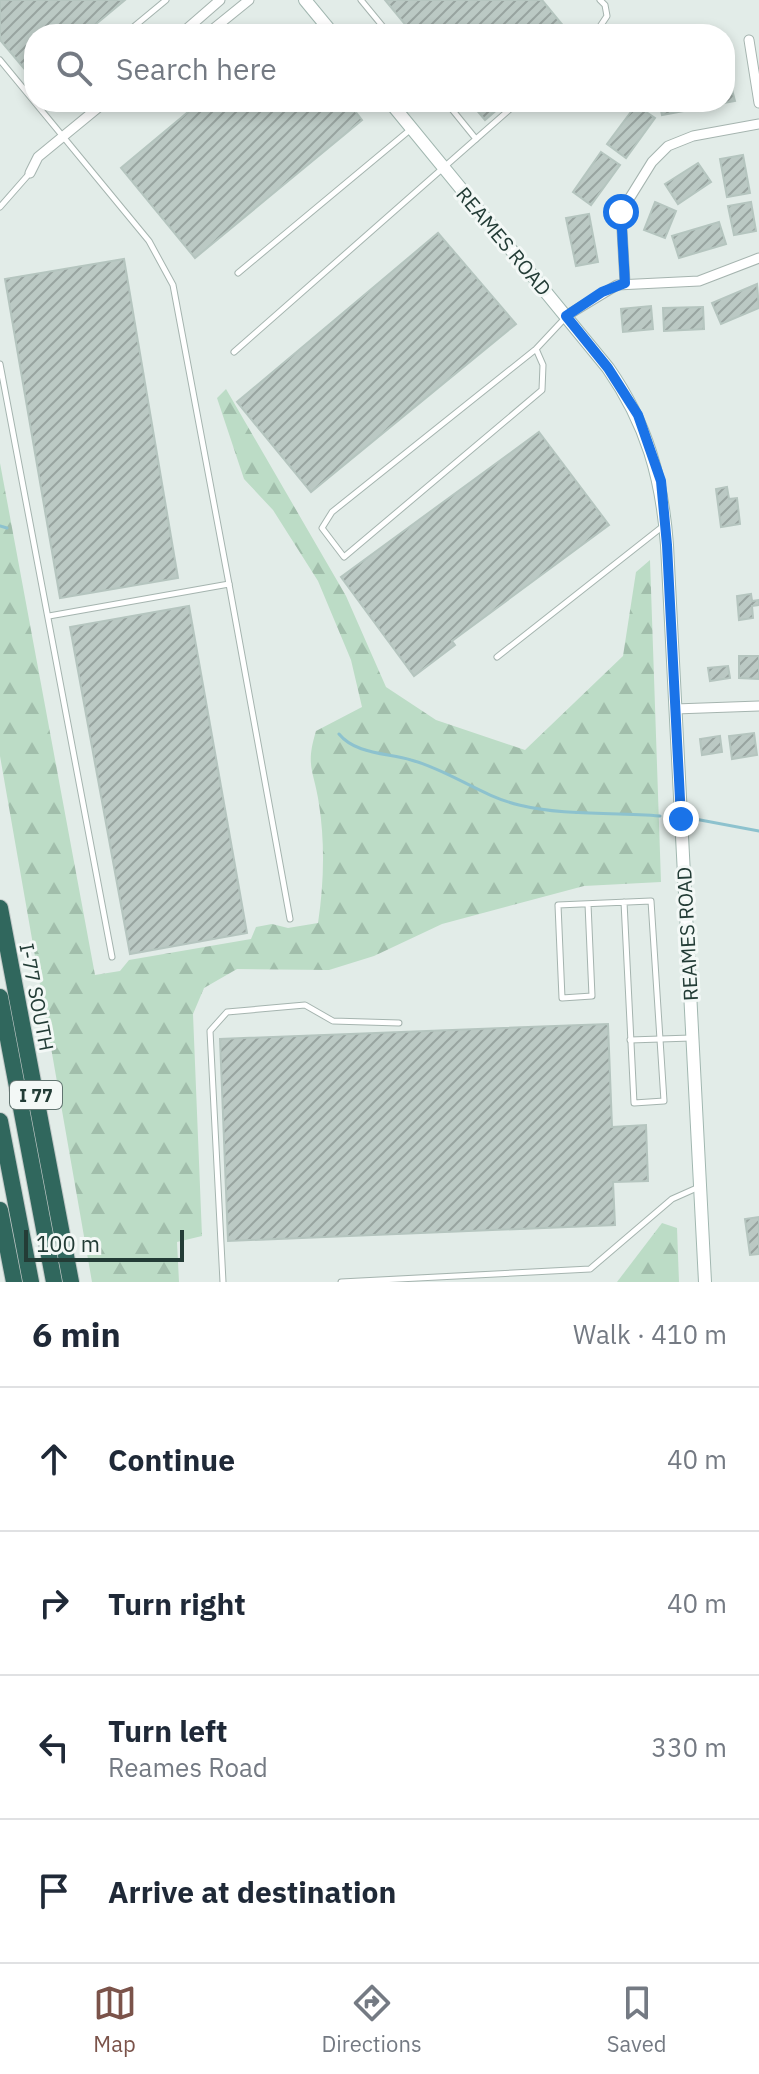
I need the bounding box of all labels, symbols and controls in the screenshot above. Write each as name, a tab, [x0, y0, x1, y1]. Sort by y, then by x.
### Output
search box	[24, 24, 735, 112]
icon: search	[52, 46, 96, 90]
text: Search here	[116, 49, 277, 88]
street label: REAMES ROAD	[451, 181, 557, 301]
route start	[603, 194, 639, 230]
route end	[663, 801, 699, 837]
street label: REAMES ROAD	[670, 866, 704, 1002]
street label: I-77 SOUTH	[13, 941, 61, 1053]
road number: I 77	[10, 1081, 62, 1109]
scale bar	[24, 1226, 184, 1262]
text: 100 m	[36, 1229, 100, 1258]
text: 6 min	[32, 1312, 121, 1356]
text: Walk · 410 m	[573, 1317, 727, 1351]
icon: ahead	[32, 1437, 76, 1481]
text: Continue	[108, 1440, 235, 1479]
text: 40 m	[667, 1442, 727, 1476]
icon: right	[32, 1581, 76, 1625]
text: Turn right	[108, 1584, 246, 1623]
text: 40 m	[667, 1586, 727, 1620]
text: Turn left	[108, 1711, 227, 1750]
icon: left	[32, 1725, 76, 1769]
text: 330 m	[651, 1730, 727, 1764]
text: Reames Road	[108, 1750, 268, 1784]
icon: arrive	[32, 1869, 76, 1913]
text: Arrive at destination	[108, 1872, 396, 1911]
tab: Map	[93, 1981, 137, 2058]
tab: Directions	[322, 1981, 422, 2058]
tab: Saved	[607, 1981, 666, 2058]

